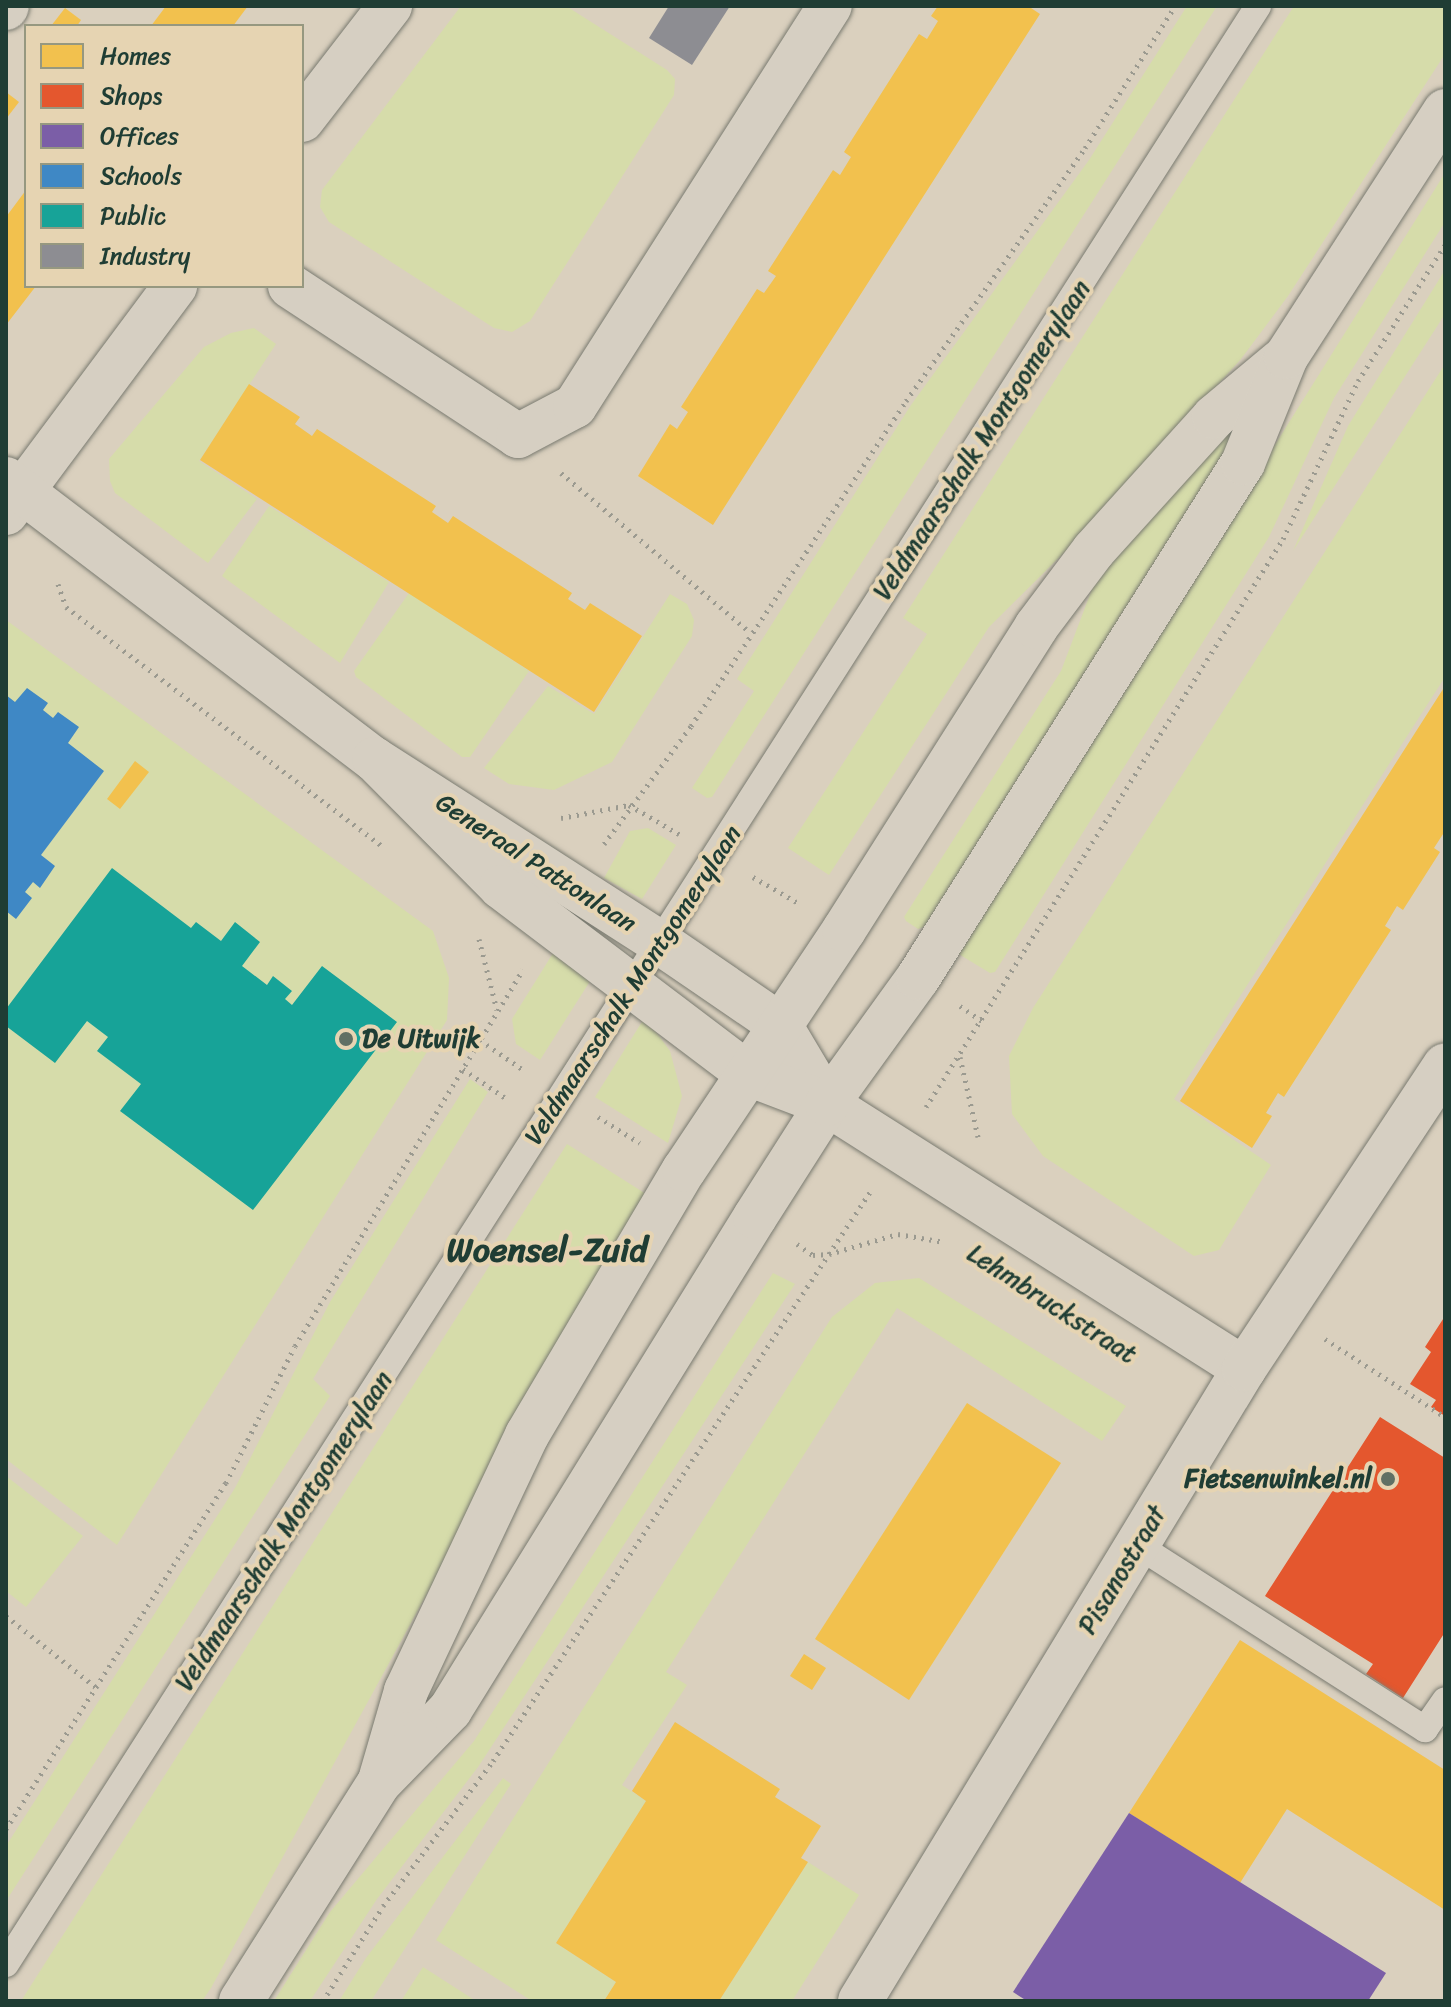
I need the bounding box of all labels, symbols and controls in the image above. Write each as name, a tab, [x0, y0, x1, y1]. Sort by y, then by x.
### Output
legend	[24, 24, 304, 288]
text: Homes	[100, 35, 171, 77]
text: Shops	[100, 75, 162, 117]
text: Offices	[100, 115, 179, 157]
text: Schools	[100, 155, 182, 197]
text: Public	[100, 195, 166, 237]
text: Industry	[100, 235, 190, 277]
street label: Veldmaarschalk Montgomerylaan	[867, 275, 1097, 605]
street label: Generaal Pattonlaan	[430, 786, 642, 940]
street label: Veldmaarschalk Montgomerylaan	[518, 820, 748, 1150]
place label: De Uitwijk	[362, 1023, 480, 1055]
marker: De Uitwijk	[337, 1030, 355, 1048]
district label: Woensel-Zuid	[447, 1231, 647, 1271]
street label: Lehmbruckstraat	[961, 1238, 1143, 1370]
street label: Veldmaarschalk Montgomerylaan	[169, 1366, 399, 1696]
place label: Fietsenwinkel.nl	[1184, 1463, 1372, 1495]
marker: Fietsenwinkel.nl	[1379, 1470, 1397, 1488]
street label: Pisanostraat	[1072, 1500, 1172, 1640]

